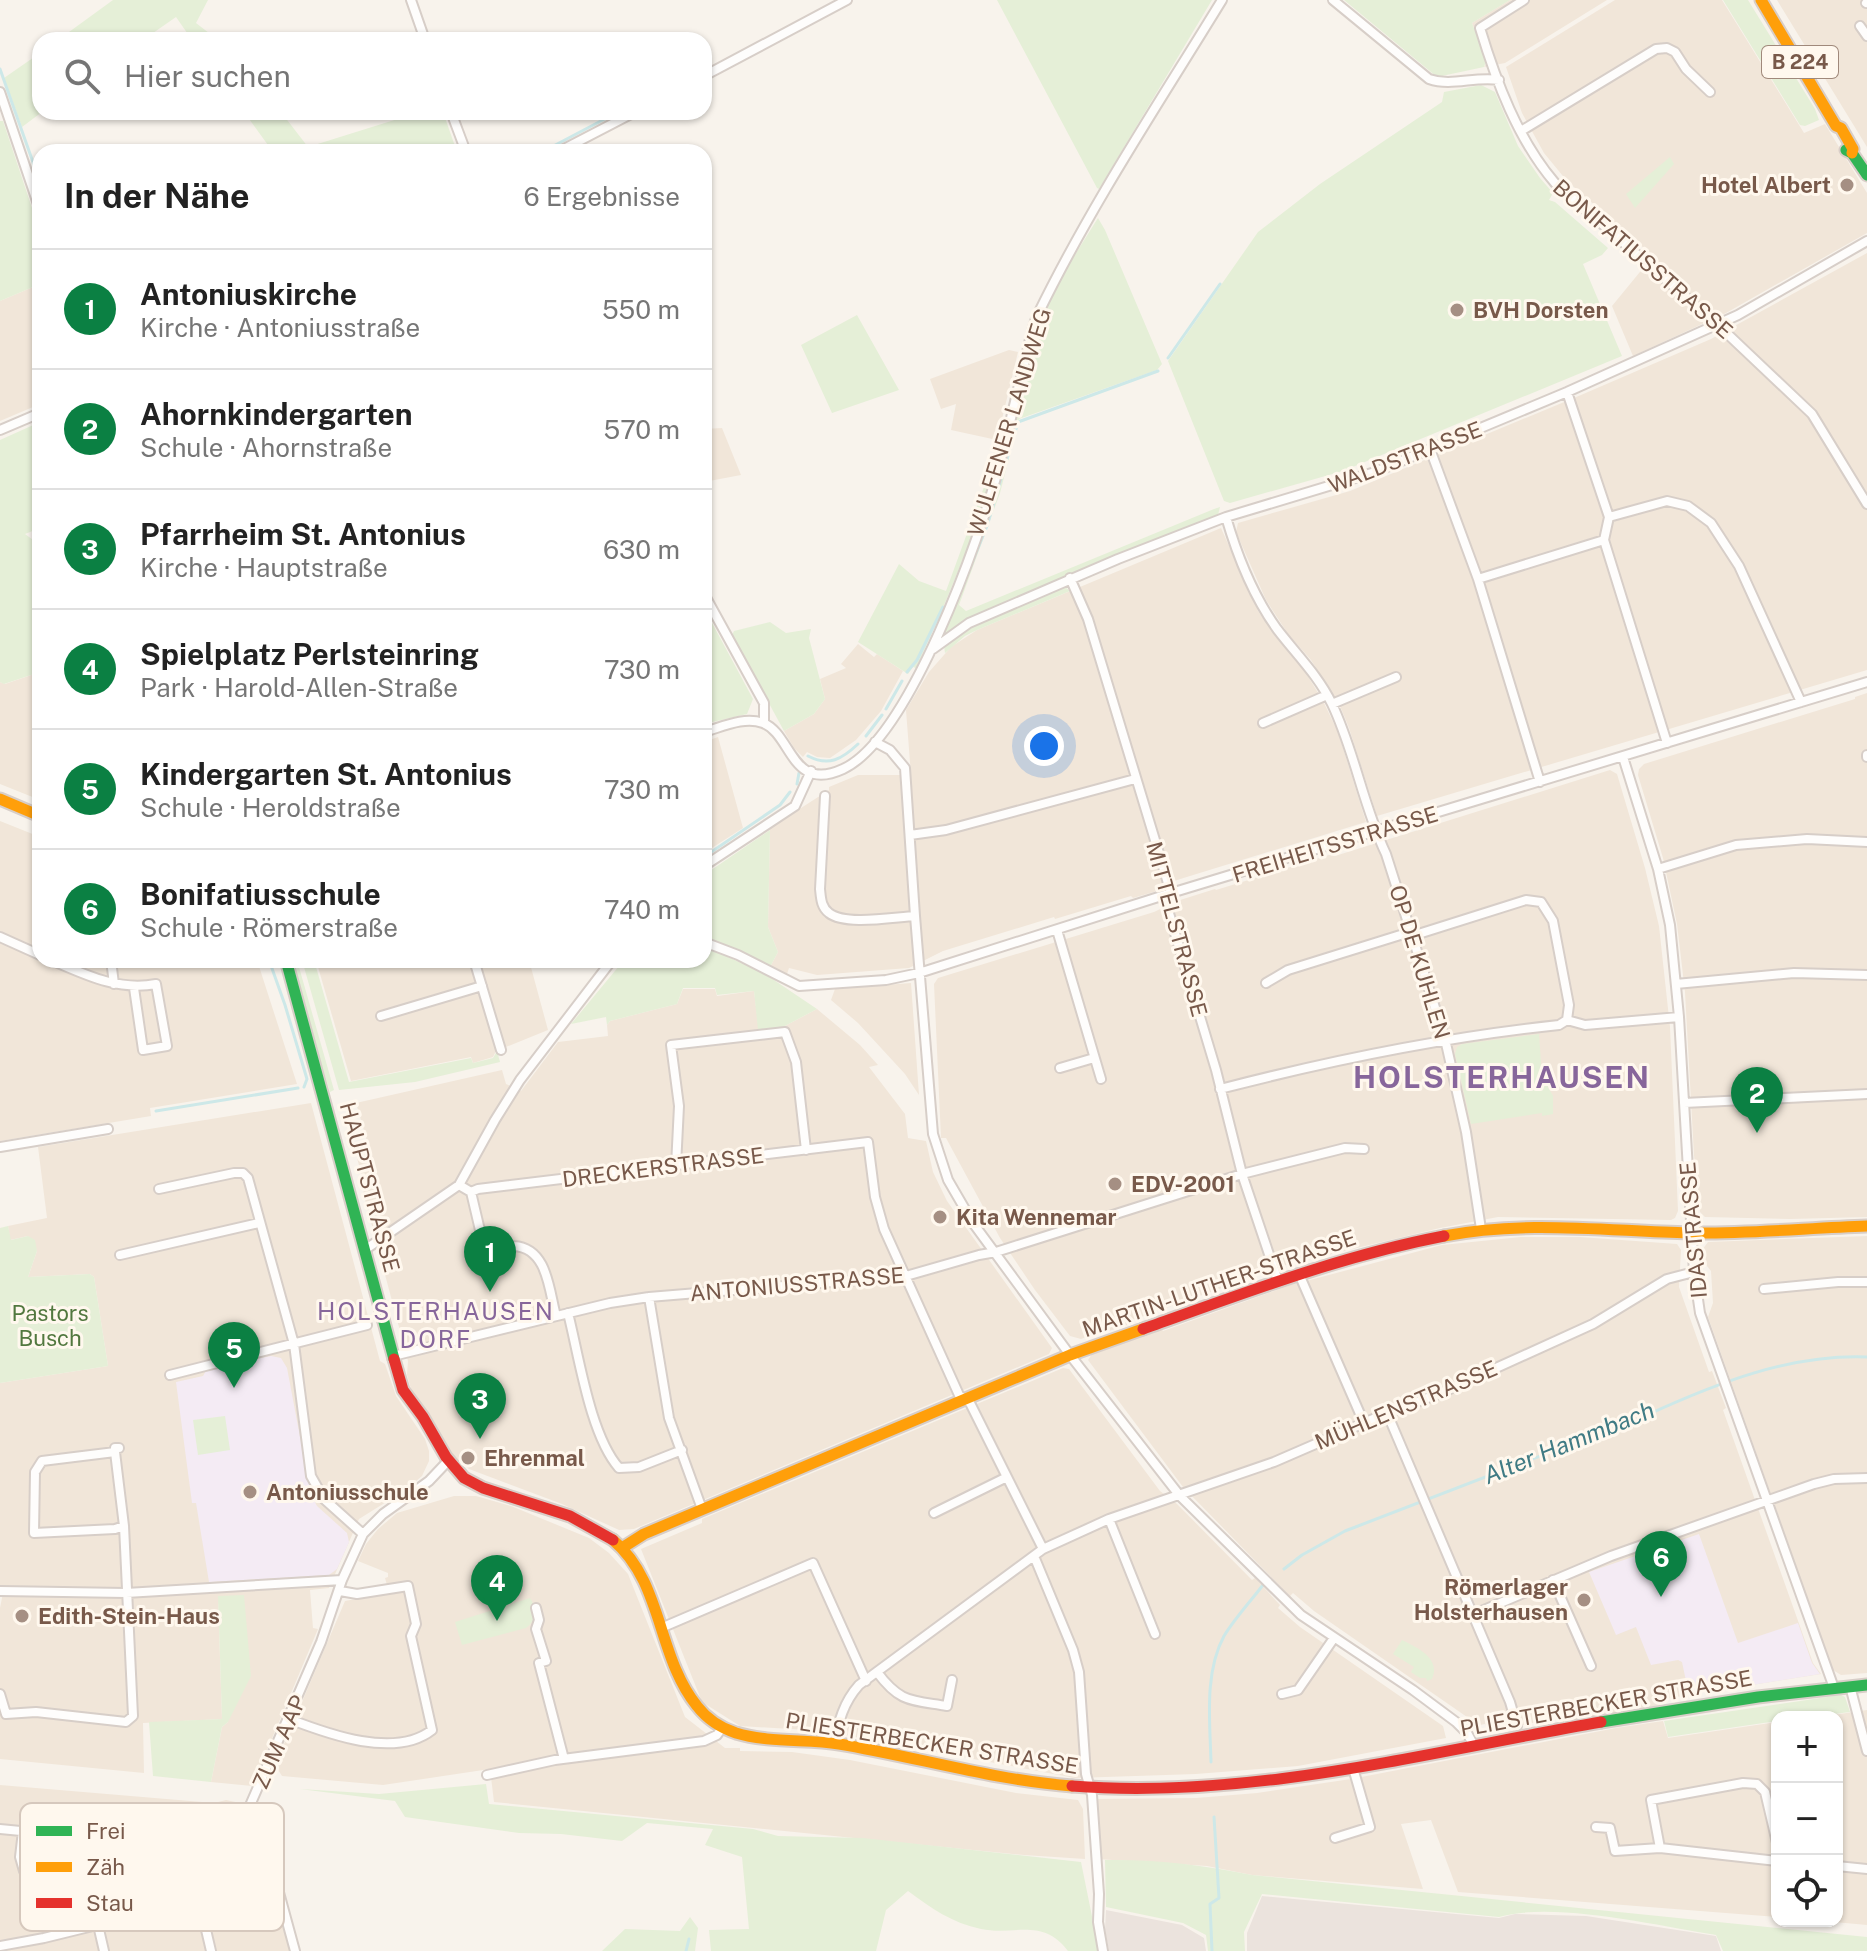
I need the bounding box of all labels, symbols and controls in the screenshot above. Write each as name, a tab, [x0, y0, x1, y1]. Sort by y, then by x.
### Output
search box	[32, 32, 712, 120]
road number: B 224	[1762, 46, 1838, 78]
icon: search	[60, 54, 104, 98]
text: Hier suchen	[124, 58, 291, 94]
place label: Hotel Albert	[1701, 172, 1831, 198]
street label: BONIFATIUSSTRASSE	[1548, 174, 1738, 344]
text: In der Nähe	[64, 176, 250, 216]
marker: Hotel Albert	[1838, 176, 1856, 194]
text: 6 Ergebnisse	[524, 181, 680, 212]
text: Antoniuskirche	[140, 276, 357, 312]
text: 1	[84, 294, 96, 325]
text: 550 m	[602, 294, 680, 325]
place label: BVH Dorsten	[1473, 297, 1609, 323]
marker: BVH Dorsten	[1448, 301, 1466, 319]
street label: WULFENER LANDWEG	[962, 305, 1056, 539]
text: Kirche · Antoniusstraße	[140, 312, 420, 343]
text: Ahornkindergarten	[140, 396, 413, 432]
text: 2	[82, 414, 98, 445]
text: 570 m	[604, 414, 680, 445]
street label: WALDSTRASSE	[1324, 416, 1486, 498]
text: Schule · Ahornstraße	[140, 432, 392, 463]
text: Pfarrheim St. Antonius	[140, 516, 466, 552]
text: 3	[81, 534, 99, 565]
text: 630 m	[603, 534, 680, 565]
text: Kirche · Hauptstraße	[140, 552, 388, 583]
text: Spielplatz Perlsteinring	[140, 636, 479, 672]
text: 4	[81, 654, 99, 685]
text: 730 m	[604, 654, 680, 685]
text: Park · Harold-Allen-Straße	[140, 672, 458, 703]
your location	[1024, 726, 1064, 766]
text: Kindergarten St. Antonius	[140, 756, 512, 792]
text: 5	[81, 774, 99, 805]
text: 730 m	[604, 774, 680, 805]
text: Schule · Heroldstraße	[140, 792, 401, 823]
street label: FREIHEITSSTRASSE	[1229, 800, 1441, 888]
street label: MITTELSTRASSE	[1141, 839, 1213, 1019]
text: Bonifatiusschule	[140, 876, 381, 912]
street label: OP DE KUHLEN	[1384, 882, 1456, 1042]
text: 6	[81, 894, 99, 925]
text: 740 m	[604, 894, 680, 925]
text: Schule · Römerstraße	[140, 912, 398, 943]
district label: HOLSTERHAUSEN	[1353, 1059, 1651, 1095]
pin: 2	[1731, 1067, 1783, 1133]
street label: HAUPTSTRASSE	[335, 1099, 405, 1275]
street label: DRECKERSTRASSE	[561, 1142, 765, 1192]
street label: IDASTRASSE	[1674, 1161, 1712, 1299]
place label: EDV-2001	[1131, 1171, 1235, 1197]
marker: EDV-2001	[1106, 1175, 1124, 1193]
place label: Kita Wennemar	[956, 1204, 1117, 1230]
marker: Kita Wennemar	[931, 1208, 949, 1226]
street label: MARTIN-LUTHER-STRASSE	[1079, 1224, 1359, 1342]
pin: 1	[464, 1226, 516, 1292]
street label: ANTONIUSSTRASSE	[689, 1262, 905, 1306]
district label: HOLSTERHAUSEN DORF	[317, 1297, 555, 1353]
park label: Pastors Busch	[11, 1300, 89, 1351]
pin: 5	[208, 1322, 260, 1388]
street label: MÜHLENSTRASSE	[1310, 1354, 1501, 1455]
pin: 3	[454, 1373, 506, 1439]
water label: Alter Hammbach	[1479, 1395, 1658, 1489]
place label: Ehrenmal	[484, 1445, 585, 1471]
marker: Ehrenmal	[459, 1449, 477, 1467]
place label: Antoniusschule	[266, 1479, 429, 1505]
marker: Antoniusschule	[241, 1483, 259, 1501]
pin: 6	[1635, 1531, 1687, 1597]
pin: 4	[471, 1555, 523, 1621]
place label: Römerlager Holsterhausen	[1414, 1574, 1568, 1625]
marker: Römerlager Holsterhausen	[1575, 1591, 1593, 1609]
place label: Edith-Stein-Haus	[38, 1603, 220, 1629]
marker: Edith-Stein-Haus	[13, 1607, 31, 1625]
street label: PLIESTERBECKER STRASSE	[1458, 1664, 1754, 1742]
street label: ZUM AAP	[247, 1691, 311, 1793]
street label: PLIESTERBECKER STRASSE	[784, 1707, 1080, 1779]
map controls	[1771, 1711, 1843, 1927]
button: +	[1771, 1711, 1843, 1783]
button: −	[1771, 1783, 1843, 1855]
legend	[20, 1803, 284, 1931]
text: Frei	[86, 1818, 125, 1844]
text: Zäh	[86, 1854, 125, 1880]
button: locate	[1771, 1855, 1843, 1927]
text: Stau	[86, 1890, 134, 1916]

